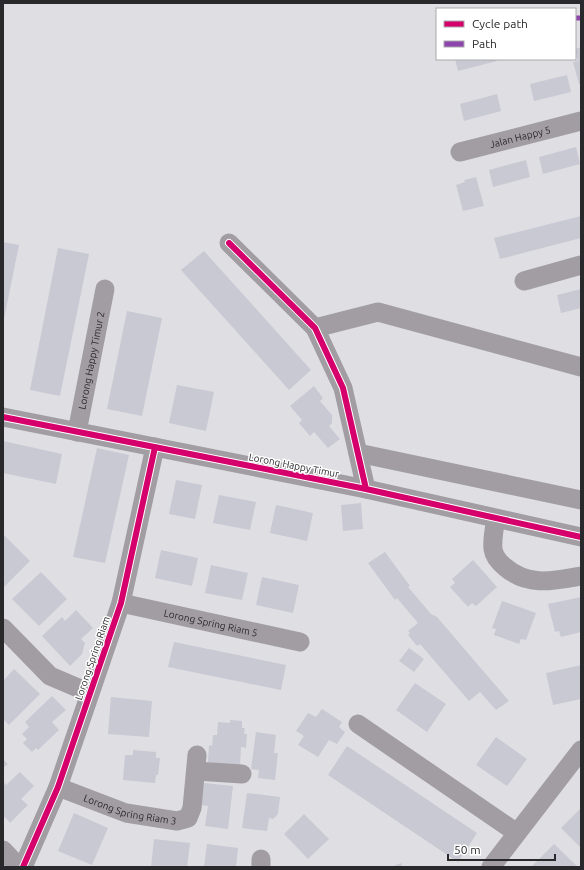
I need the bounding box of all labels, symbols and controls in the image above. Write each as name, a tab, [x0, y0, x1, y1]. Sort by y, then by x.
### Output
legend	[436, 8, 576, 60]
text: Cycle path	[472, 17, 528, 30]
text: Path	[472, 37, 497, 50]
street label: Jalan Happy 5	[489, 124, 552, 150]
street label: Lorong Happy Timur 2	[77, 311, 106, 410]
street label: Lorong Happy Timur	[248, 451, 340, 480]
street label: Lorong Spring Riam 5	[163, 607, 259, 639]
street label: Lorong Spring Riam	[73, 615, 112, 701]
street label: Lorong Spring Riam 3	[82, 792, 177, 827]
scale bar	[448, 836, 555, 862]
text: 50 m	[454, 843, 481, 856]

